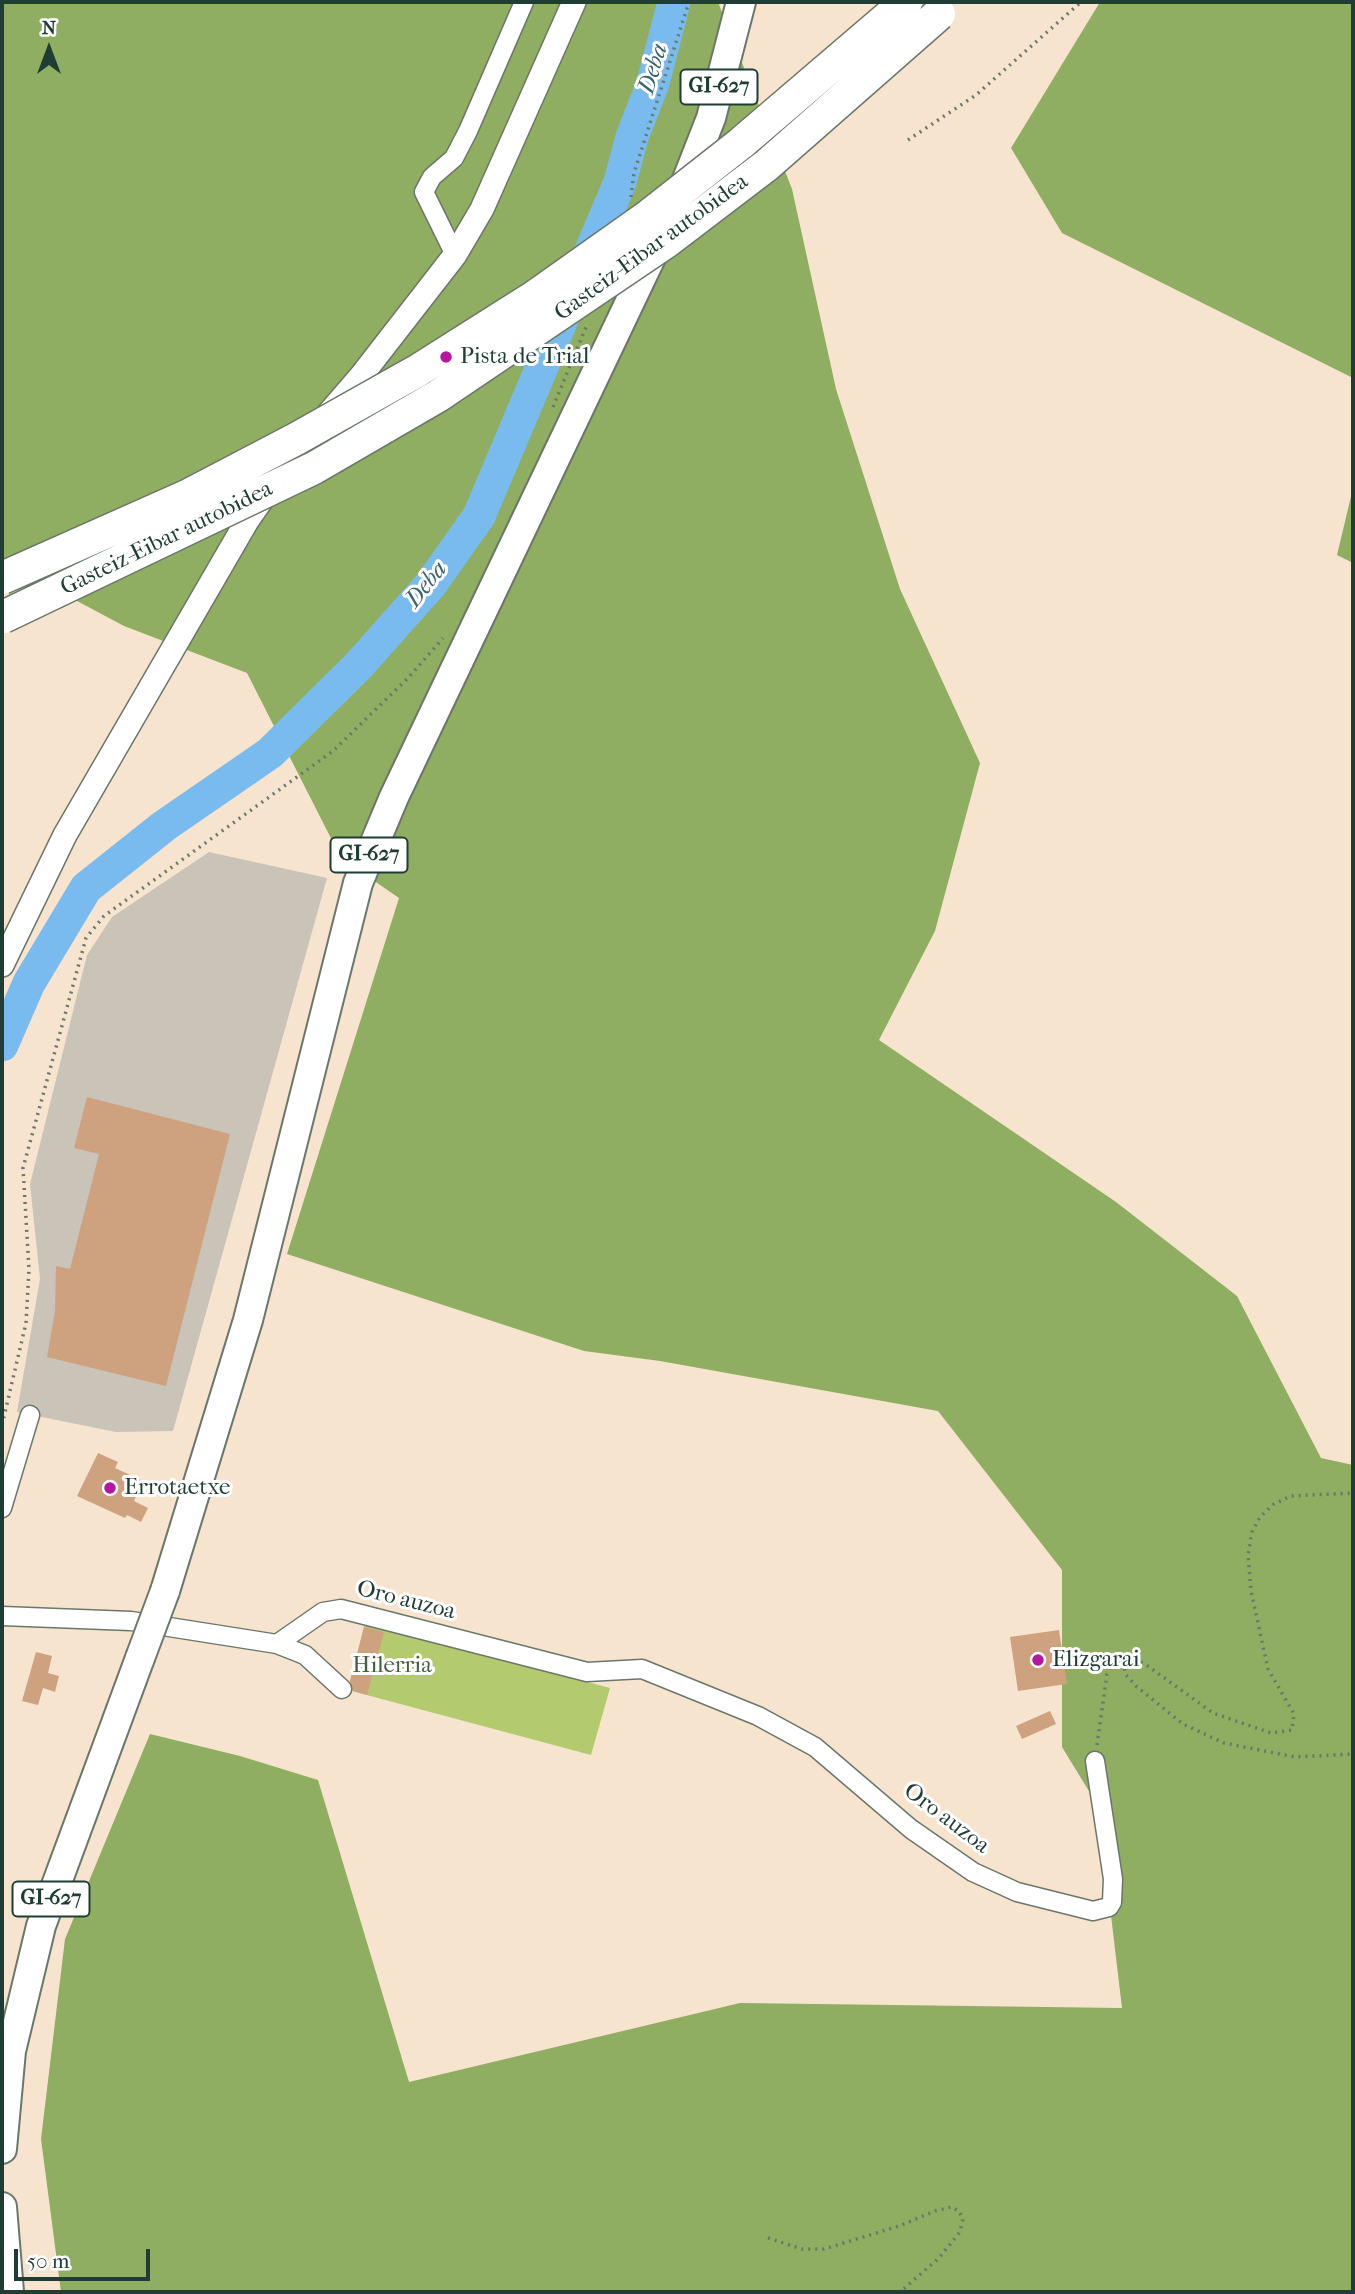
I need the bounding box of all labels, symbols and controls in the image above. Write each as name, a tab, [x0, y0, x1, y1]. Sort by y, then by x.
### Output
north arrow	[14, 14, 84, 84]
text: N	[42, 17, 56, 39]
water label: Deba	[633, 41, 675, 97]
road number: GI-627	[680, 70, 758, 104]
street label: Gasteiz-Eibar autobidea	[550, 169, 754, 327]
place label: Pista de Trial	[460, 343, 589, 371]
marker: Pista de Trial	[438, 349, 454, 365]
street label: Gasteiz-Eibar autobidea	[57, 476, 277, 602]
water label: Deba	[400, 556, 454, 614]
road number: GI-627	[330, 838, 408, 872]
place label: Errotaetxe	[124, 1474, 230, 1502]
marker: Errotaetxe	[102, 1480, 118, 1496]
street label: Oro auzoa	[354, 1575, 458, 1627]
place label: Elizgarai	[1052, 1646, 1140, 1674]
park label: Hilerria	[352, 1652, 432, 1680]
marker: Elizgarai	[1030, 1652, 1046, 1668]
street label: Oro auzoa	[898, 1778, 994, 1860]
road number: GI-627	[12, 1882, 90, 1916]
scale bar	[18, 2234, 154, 2278]
text: 50 m	[27, 2249, 70, 2273]

